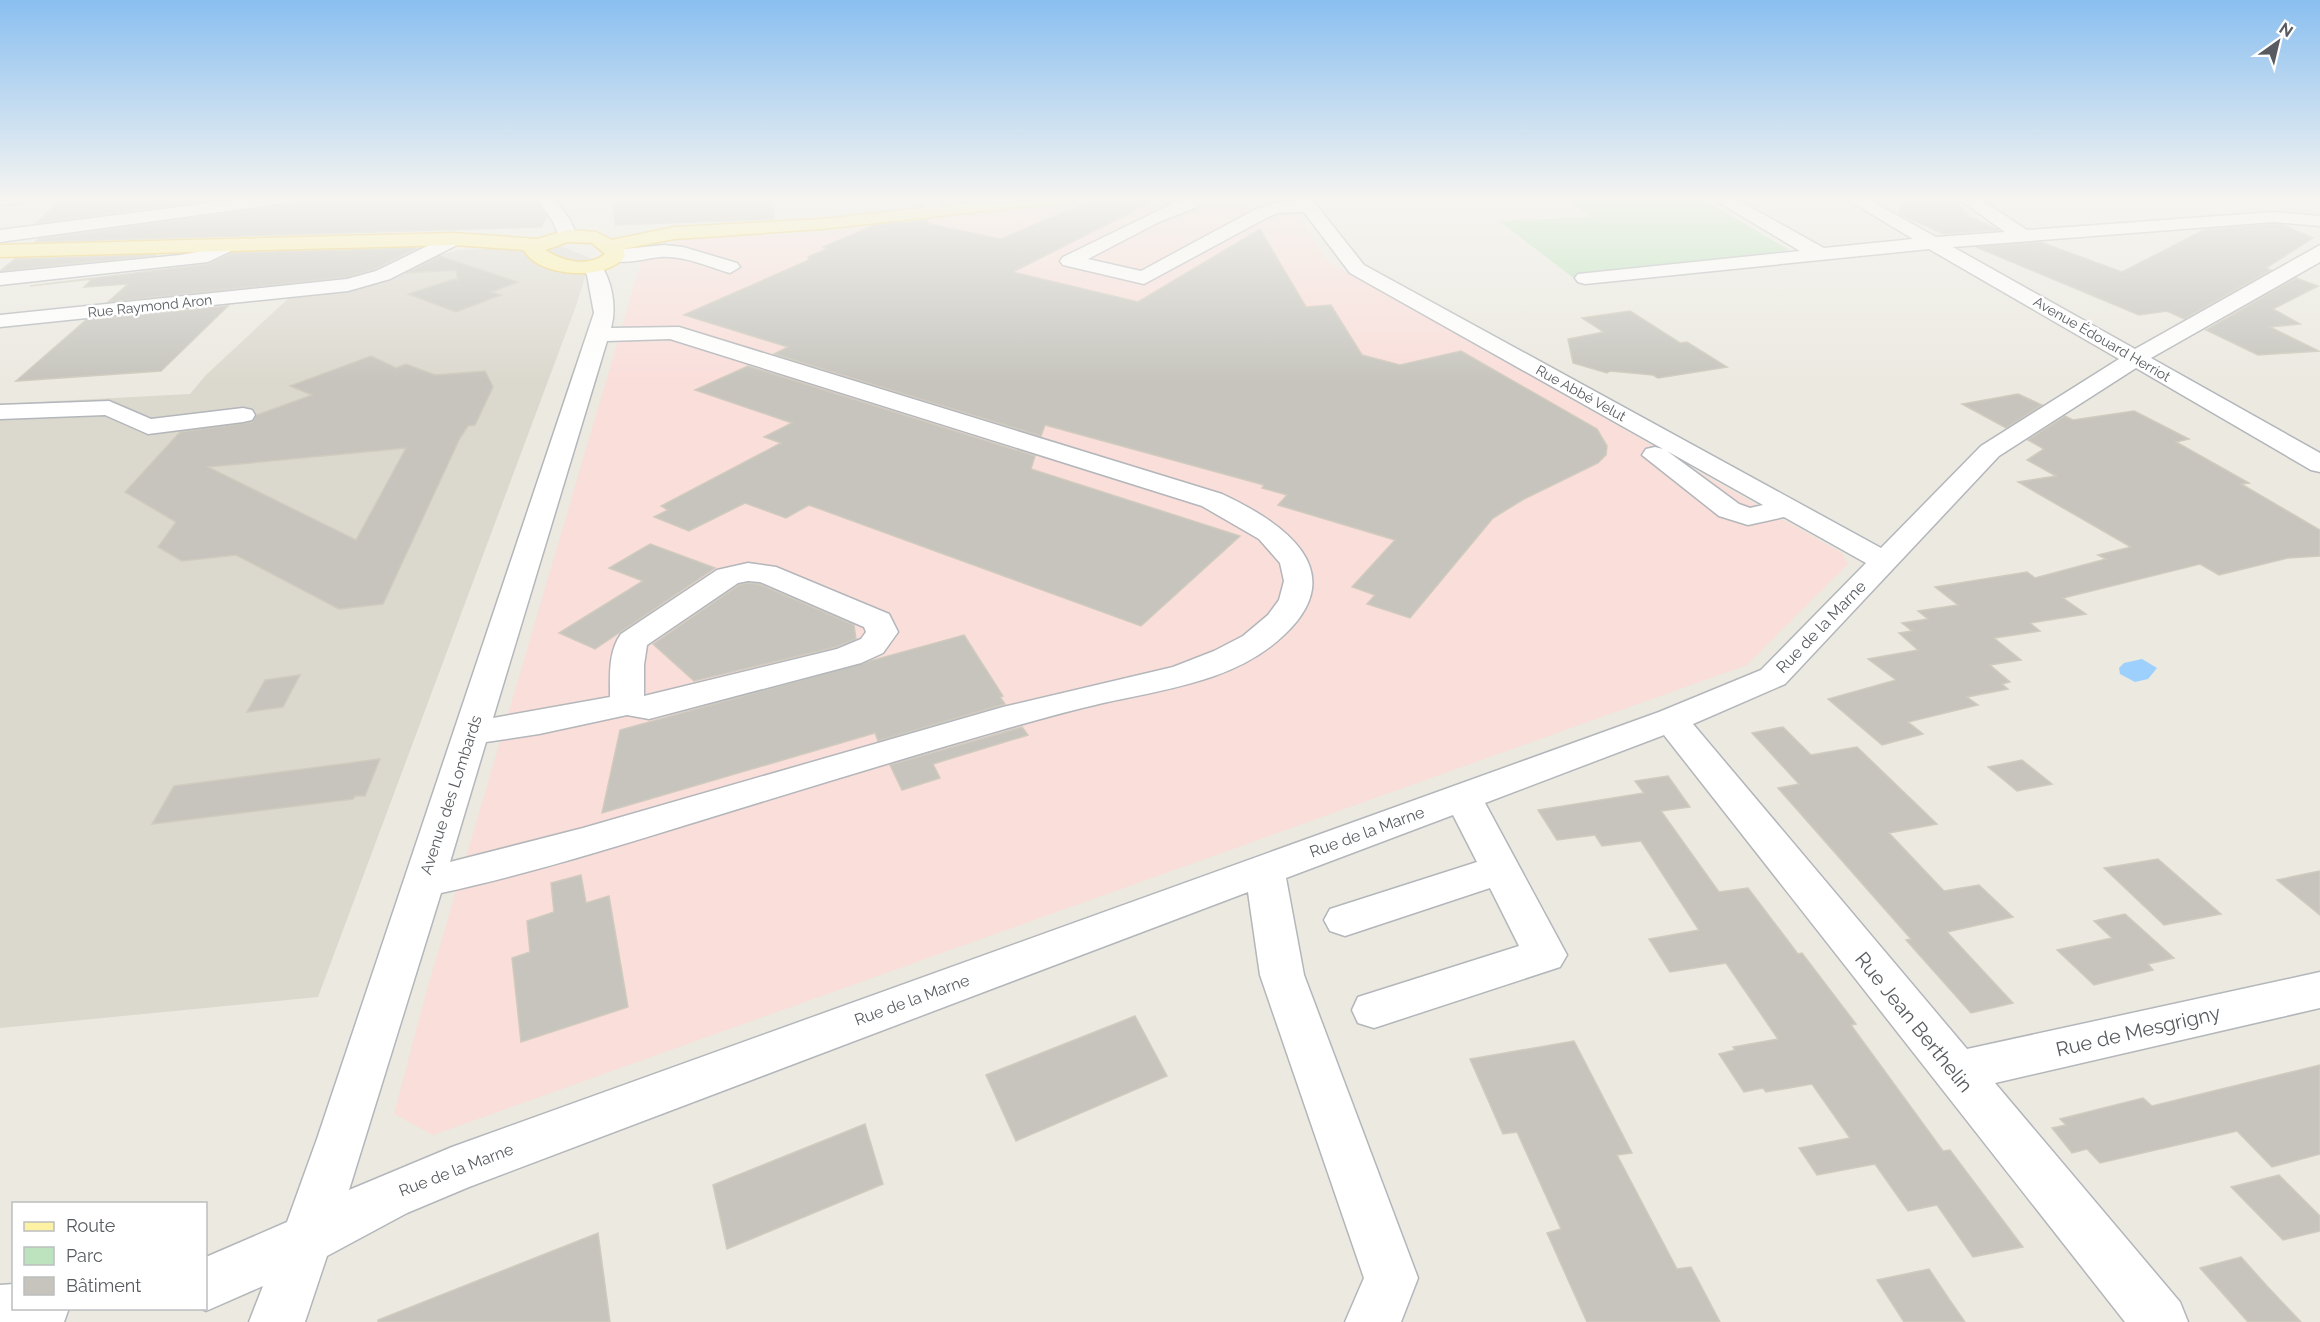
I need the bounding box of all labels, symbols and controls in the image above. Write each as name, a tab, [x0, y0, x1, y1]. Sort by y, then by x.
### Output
north arrow	[2248, 12, 2308, 72]
text: N	[2276, 19, 2296, 41]
street label: Rue Raymond Aron	[87, 292, 213, 320]
street label: Avenue Édouard Herriot	[2031, 292, 2174, 385]
street label: Rue Abbé Velut	[1533, 362, 1629, 424]
street label: Rue de la Marne	[1772, 577, 1870, 677]
street label: Avenue des Lombards	[416, 713, 486, 877]
street label: Rue de la Marne	[1307, 802, 1427, 862]
street label: Rue Jean Berthelin	[1850, 947, 1978, 1097]
street label: Rue de la Marne	[852, 970, 972, 1030]
street label: Rue de Mesgrigny	[2053, 1000, 2223, 1062]
street label: Rue de la Marne	[396, 1139, 516, 1201]
legend	[12, 1202, 207, 1310]
text: Route	[66, 1215, 116, 1236]
text: Parc	[66, 1245, 103, 1266]
text: Bâtiment	[66, 1275, 141, 1296]

